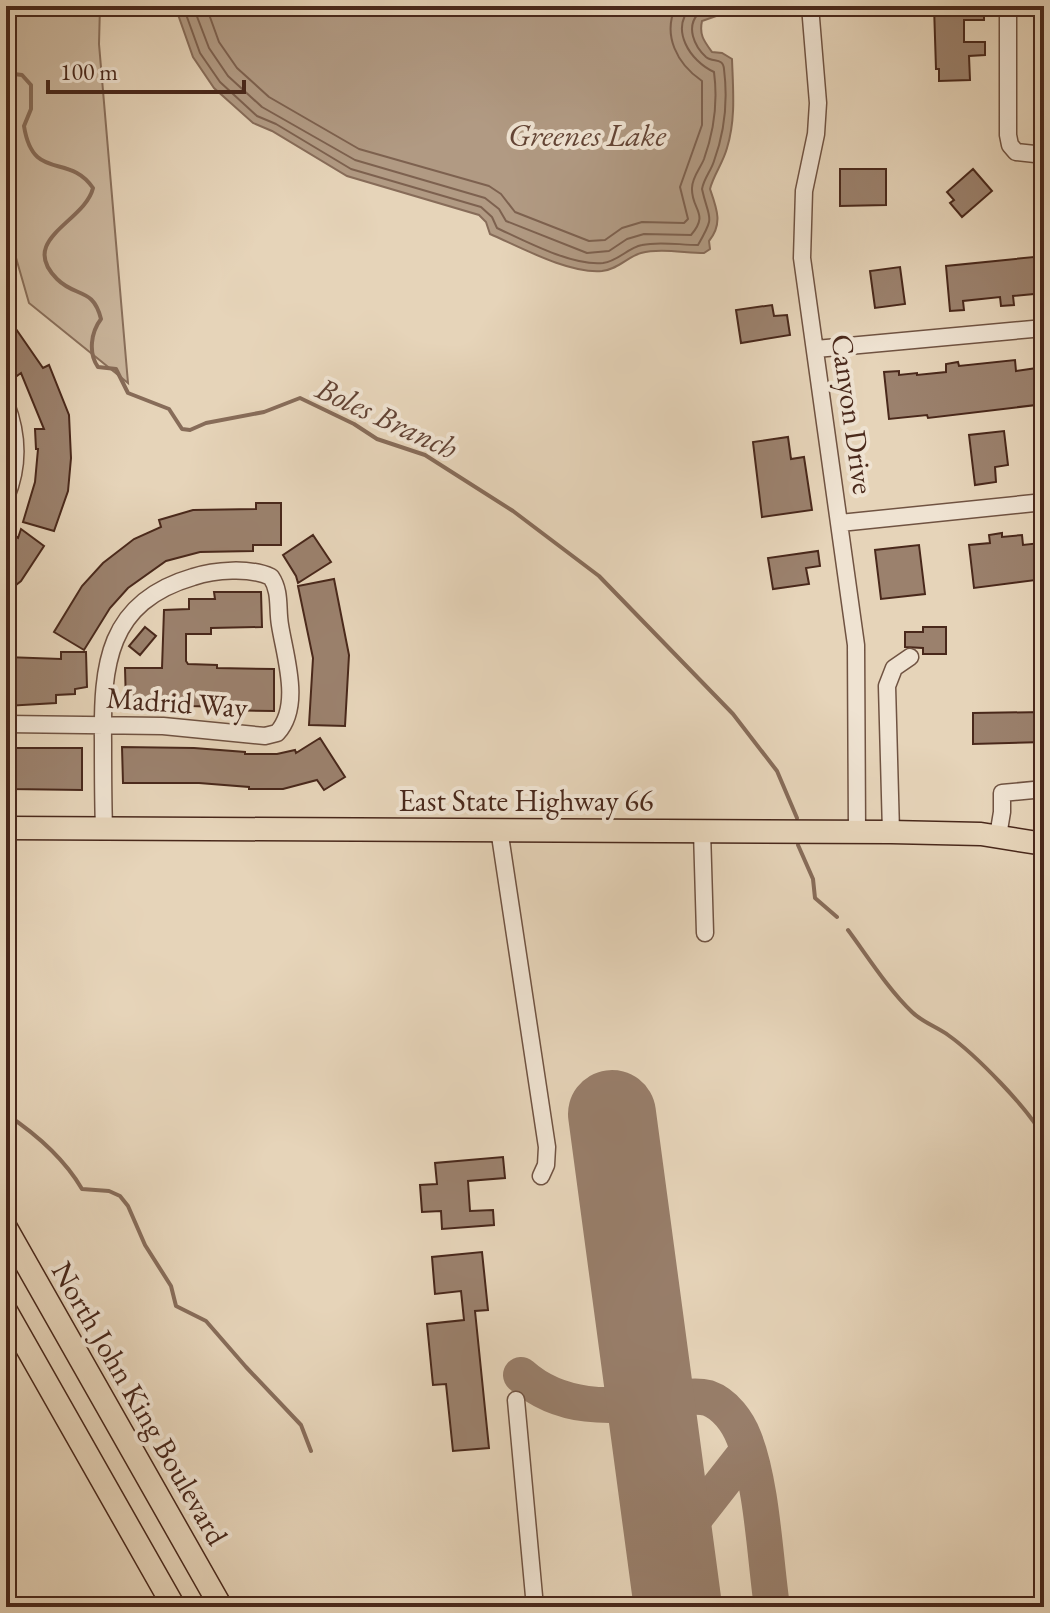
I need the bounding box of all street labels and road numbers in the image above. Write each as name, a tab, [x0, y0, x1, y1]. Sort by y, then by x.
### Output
street label: Canyon Drive	[822, 332, 884, 496]
street label: Madrid Way	[105, 678, 250, 726]
street label: East State Highway 66	[399, 781, 653, 820]
street label: North John King Boulevard	[43, 1254, 238, 1552]

